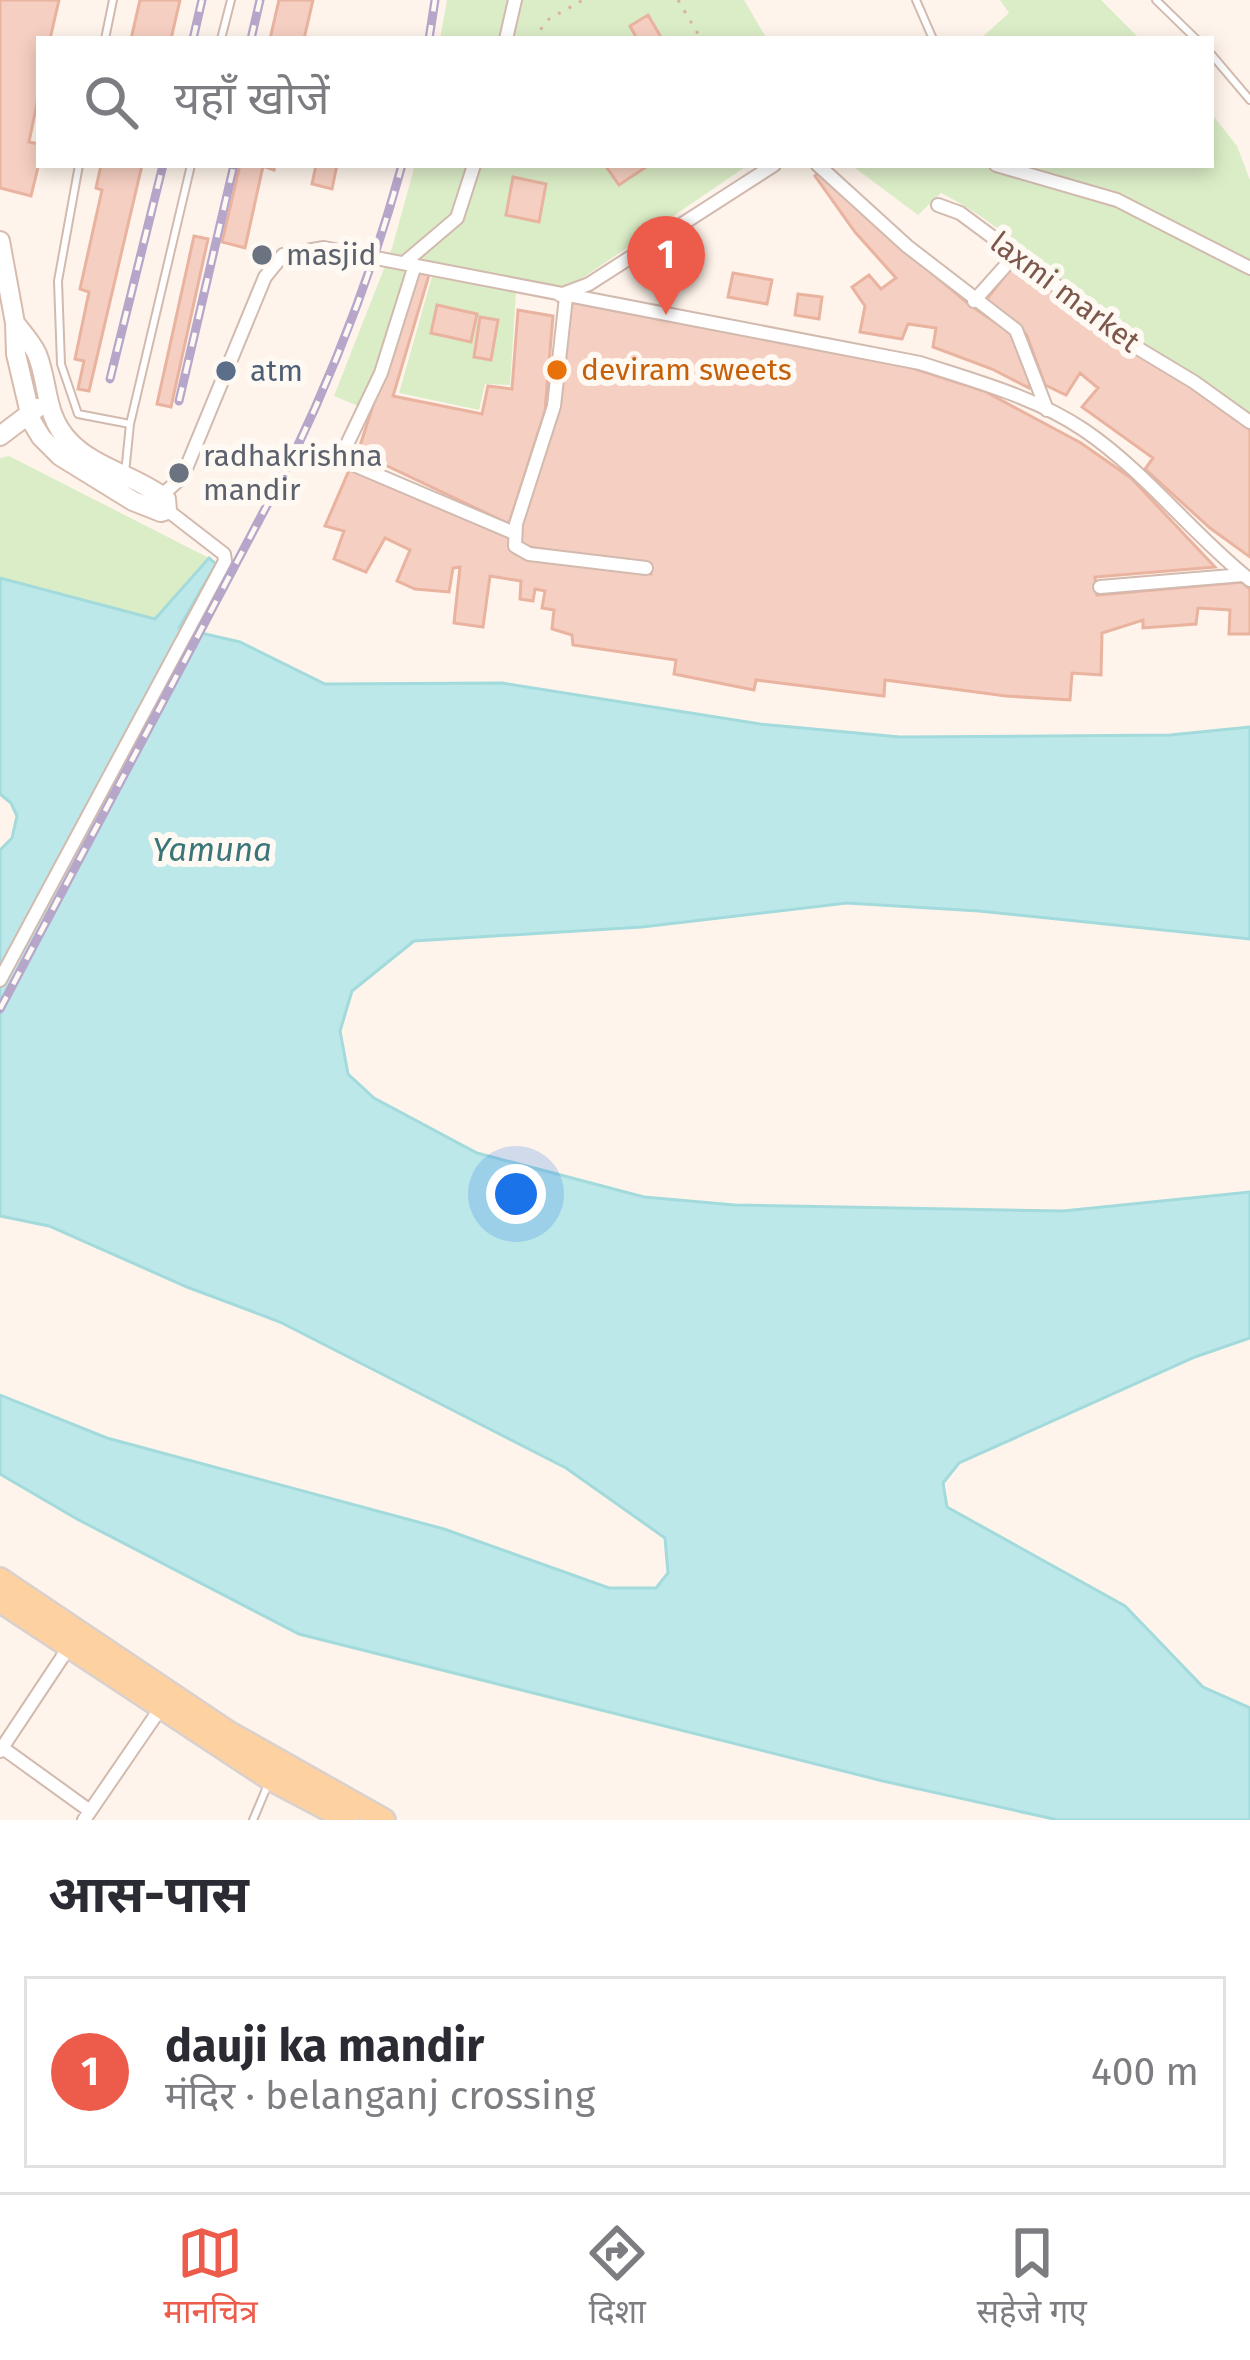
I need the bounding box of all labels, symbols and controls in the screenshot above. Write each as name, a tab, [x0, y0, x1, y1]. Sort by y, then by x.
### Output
search box	[36, 36, 1214, 168]
icon: search	[78, 69, 144, 135]
text: यहाँ खोजें	[174, 72, 329, 126]
pin: 1	[627, 216, 705, 315]
street label: laxmi market	[983, 224, 1147, 360]
place label: masjid	[286, 237, 377, 273]
marker: masjid	[249, 242, 275, 268]
place label: deviram sweets	[581, 352, 792, 388]
place label: atm	[250, 353, 303, 389]
marker: deviram sweets	[544, 357, 570, 383]
marker: atm	[213, 358, 239, 384]
place label: radhakrishna mandir	[203, 438, 383, 508]
marker: radhakrishna mandir	[166, 460, 192, 486]
water label: Yamuna	[152, 830, 272, 870]
your location	[486, 1164, 546, 1224]
text: आस-पास	[48, 1864, 249, 1926]
text: dauji ka mandir	[165, 2019, 484, 2073]
text: 1	[81, 2049, 99, 2095]
text: 400 m	[1091, 2049, 1199, 2095]
text: मंदिर · belanganj crossing	[165, 2073, 595, 2119]
tab: मानचित्र	[163, 2220, 258, 2336]
tab: दिशा	[584, 2220, 650, 2336]
tab: सहेजे गए	[977, 2220, 1087, 2336]

